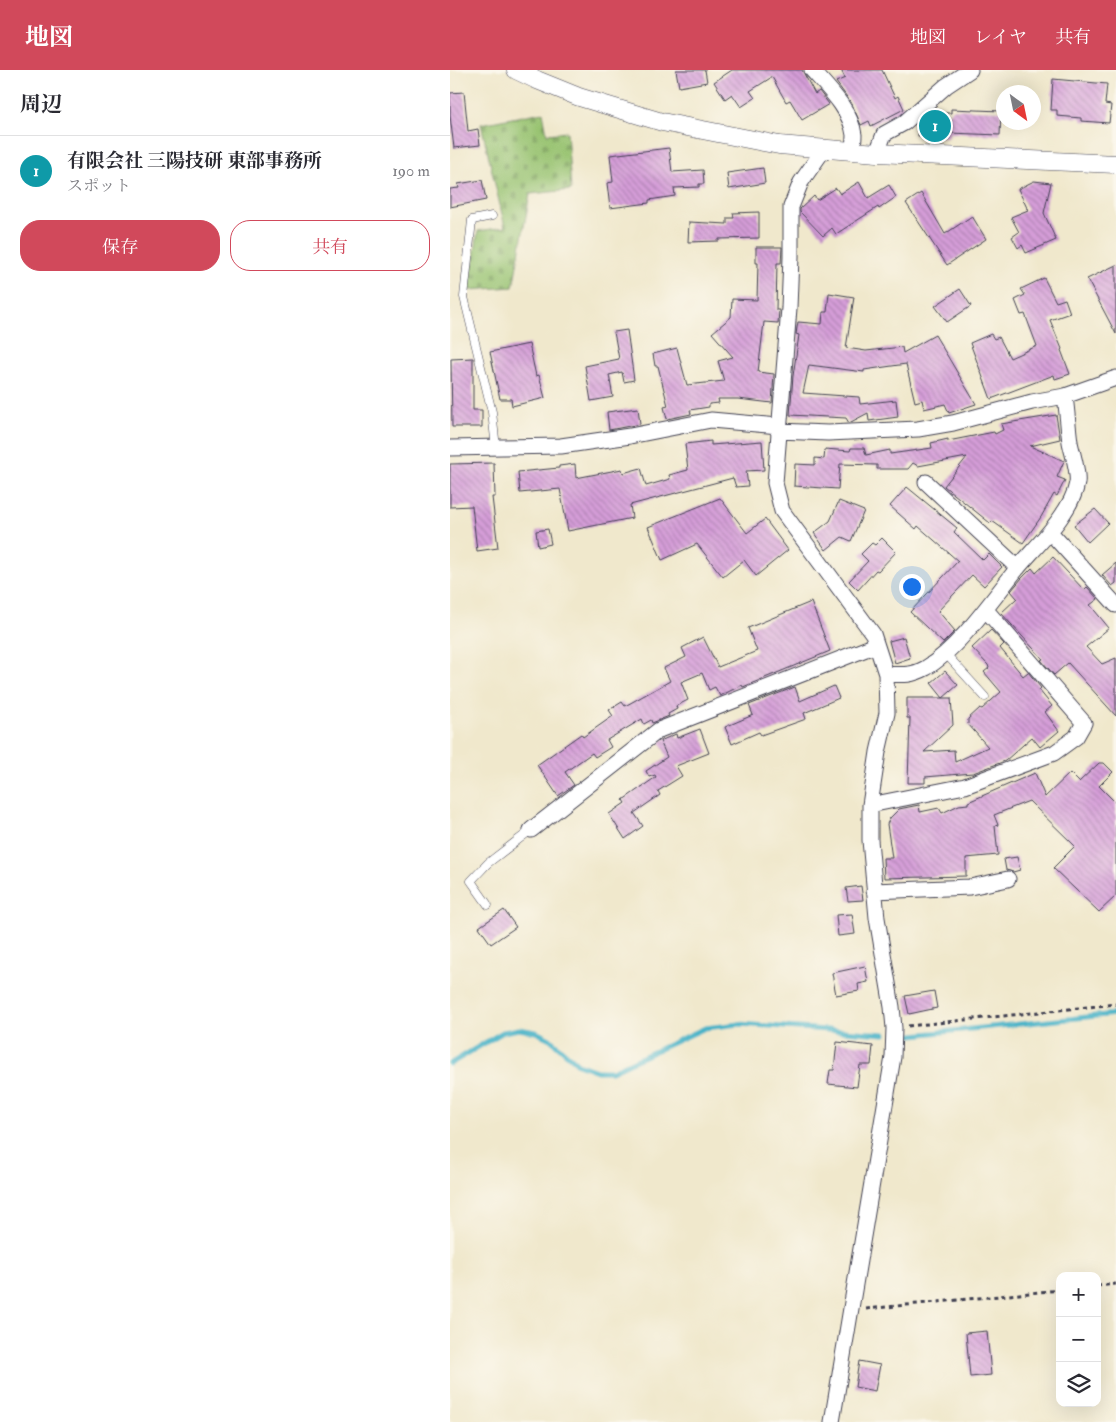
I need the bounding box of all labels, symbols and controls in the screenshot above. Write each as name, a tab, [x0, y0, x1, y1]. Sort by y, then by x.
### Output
text: 地図	[25, 22, 73, 53]
text: 地図	[910, 26, 946, 49]
text: レイヤ	[974, 26, 1027, 49]
text: 共有	[1055, 26, 1091, 49]
north arrow	[996, 85, 1041, 130]
text: 周辺	[20, 91, 62, 118]
pin: 1	[919, 107, 951, 145]
text: 有限会社 三陽技研 東部事務所	[67, 149, 322, 173]
text: 1	[33, 161, 39, 181]
text: 190 m	[392, 161, 430, 181]
text: スポット	[67, 176, 131, 196]
button: 保存	[20, 220, 220, 271]
button: 共有	[230, 220, 430, 271]
your location	[899, 574, 925, 600]
map controls	[1056, 1272, 1101, 1407]
button: +	[1056, 1272, 1101, 1317]
button: −	[1056, 1317, 1101, 1362]
button: layers	[1056, 1362, 1101, 1407]

